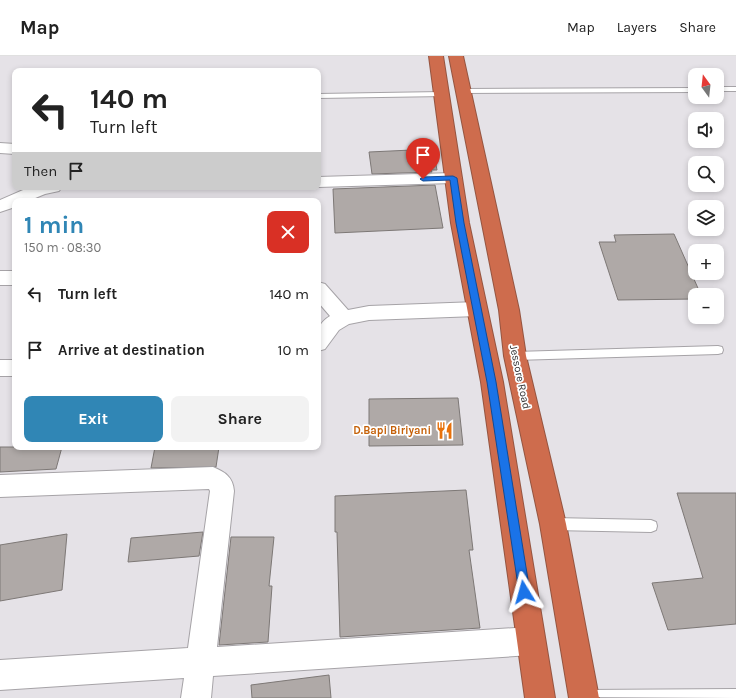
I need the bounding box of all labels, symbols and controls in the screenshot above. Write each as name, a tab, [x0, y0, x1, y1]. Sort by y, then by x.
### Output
text: Map	[20, 17, 59, 39]
text: Map	[567, 19, 595, 36]
text: Layers	[617, 19, 657, 36]
text: Share	[679, 19, 716, 36]
north arrow	[688, 68, 724, 104]
map controls	[688, 68, 724, 324]
text: 140 m	[90, 82, 168, 115]
icon: left	[24, 84, 76, 136]
button: sound	[688, 112, 724, 148]
text: Turn left	[90, 116, 158, 138]
pin	[406, 138, 440, 179]
icon: arrive	[412, 144, 434, 166]
button: search	[688, 156, 724, 192]
icon: arrive	[65, 160, 87, 182]
text: Then	[24, 162, 57, 180]
button: layers	[688, 200, 724, 236]
text: 1 min	[24, 211, 84, 239]
button: close	[267, 211, 309, 253]
text: 150 m · 08:30	[24, 240, 101, 255]
button: +	[688, 244, 724, 280]
icon: left	[24, 283, 46, 305]
text: Turn left	[58, 285, 117, 303]
text: 140 m	[269, 285, 309, 303]
button: −	[688, 288, 724, 324]
icon: arrive	[24, 339, 46, 361]
text: Arrive at destination	[58, 341, 205, 359]
text: 10 m	[278, 341, 309, 359]
street label: Jessore Road	[507, 344, 533, 410]
button: Exit	[24, 396, 163, 442]
button: Share	[171, 396, 309, 442]
restaurant icon: D.Bapi Biriyani	[434, 420, 454, 440]
place label: D.Bapi Biriyani	[353, 424, 431, 437]
position arrow	[503, 571, 545, 613]

